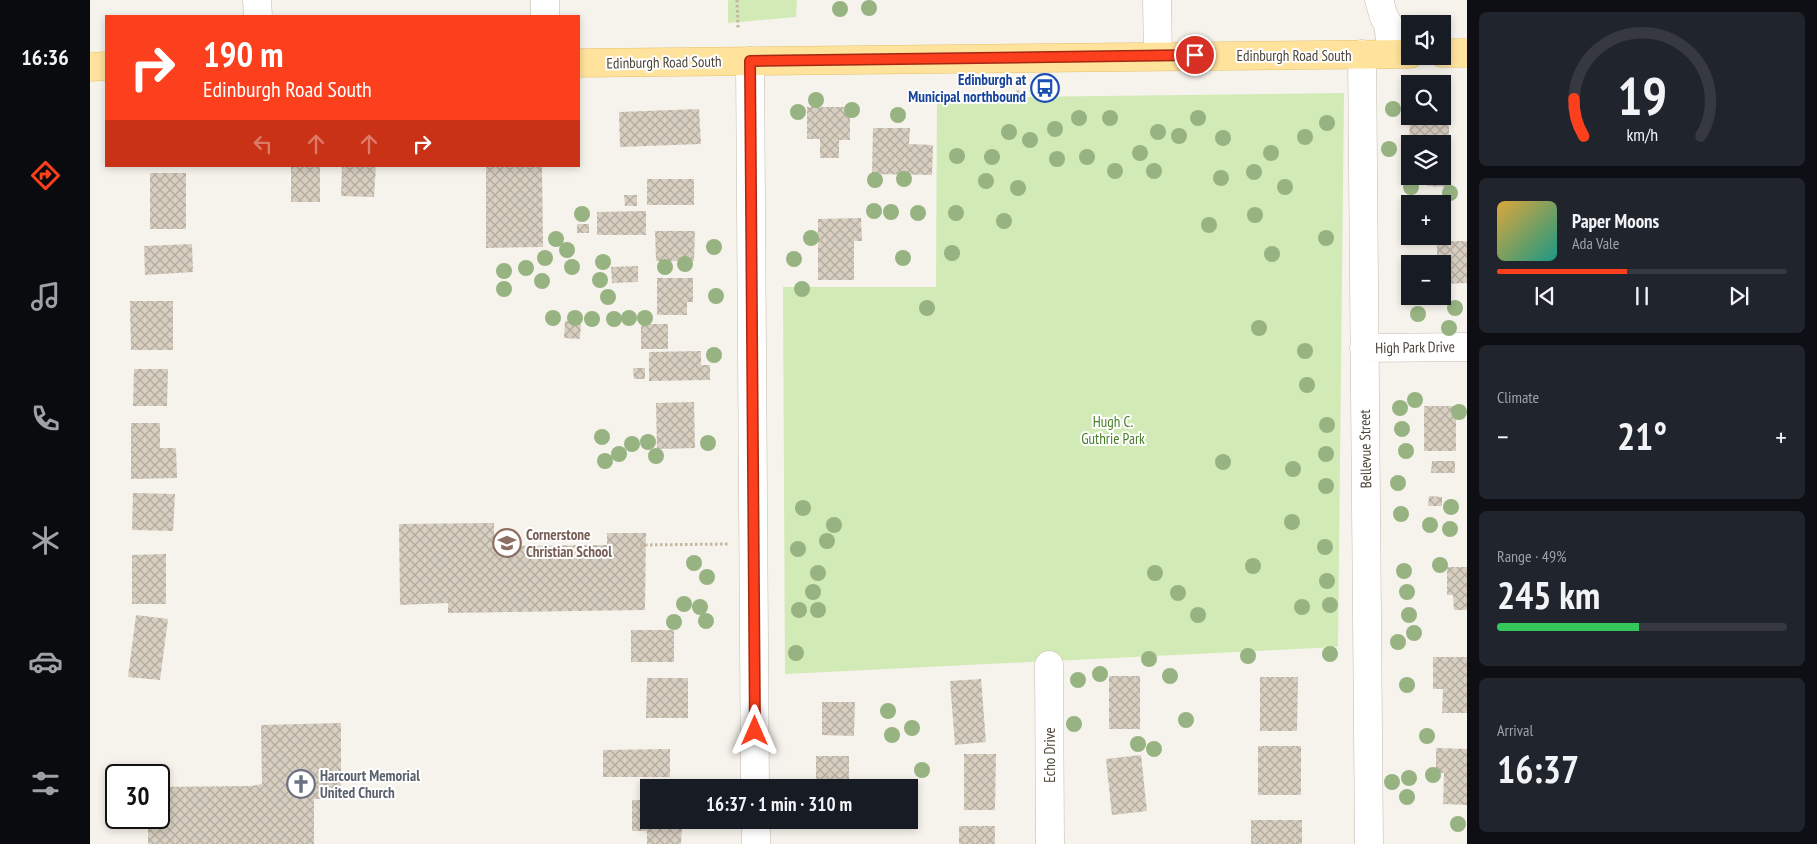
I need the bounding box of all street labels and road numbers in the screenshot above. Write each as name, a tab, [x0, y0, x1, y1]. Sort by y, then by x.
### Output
street label: Edinburgh Road South	[1236, 46, 1352, 65]
street label: Edinburgh Road South	[606, 51, 722, 73]
street label: High Park Drive	[1375, 337, 1455, 357]
street label: Bellevue Street	[1355, 409, 1375, 489]
street label: Echo Drive	[1040, 727, 1059, 783]

